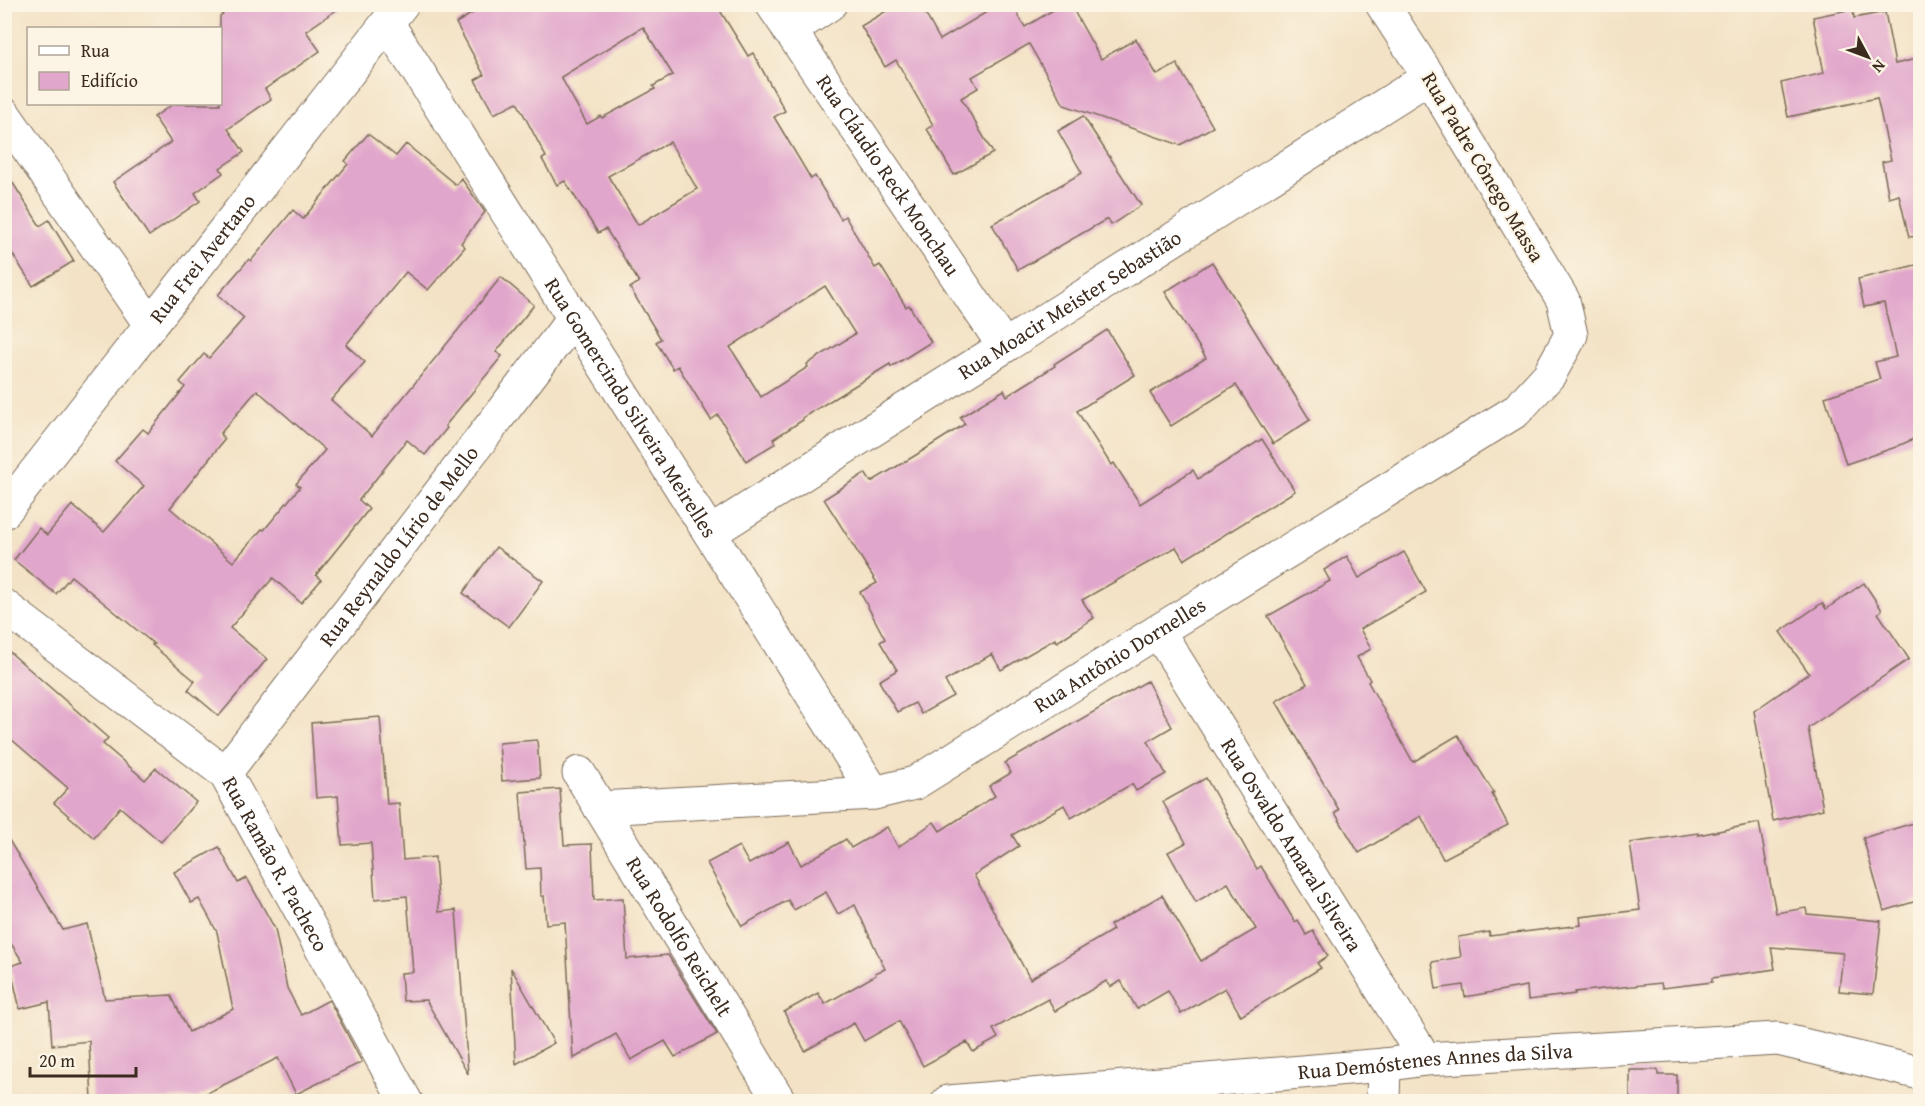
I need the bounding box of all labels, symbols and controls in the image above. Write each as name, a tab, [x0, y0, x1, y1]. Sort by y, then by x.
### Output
legend	[27, 27, 222, 105]
north arrow	[1838, 27, 1898, 87]
text: Rua	[81, 37, 110, 64]
text: N	[1867, 55, 1892, 79]
street label: Rua Padre Cônego Massa	[1414, 66, 1553, 268]
text: Edifício	[81, 67, 138, 94]
street label: Rua Cláudio Reck Monchau	[809, 68, 968, 282]
street label: Rua Frei Avertano	[142, 187, 263, 330]
street label: Rua Moacir Meister Sebastião	[952, 222, 1187, 387]
street label: Rua Gomercindo Silveira Meirelles	[537, 272, 725, 543]
street label: Rua Reynaldo Lírio de Mello	[312, 439, 486, 653]
street label: Rua Antônio Dornelles	[1027, 589, 1211, 720]
street label: Rua Osvaldo Amaral Silveira	[1213, 732, 1370, 957]
street label: Rua Ramão R. Pacheco	[215, 770, 336, 957]
street label: Rua Rodolfo Reichelt	[619, 851, 741, 1023]
street label: Rua Demóstenes Annes da Silva	[1296, 1035, 1574, 1087]
scale bar	[30, 1040, 136, 1078]
text: 20 m	[39, 1047, 75, 1074]

